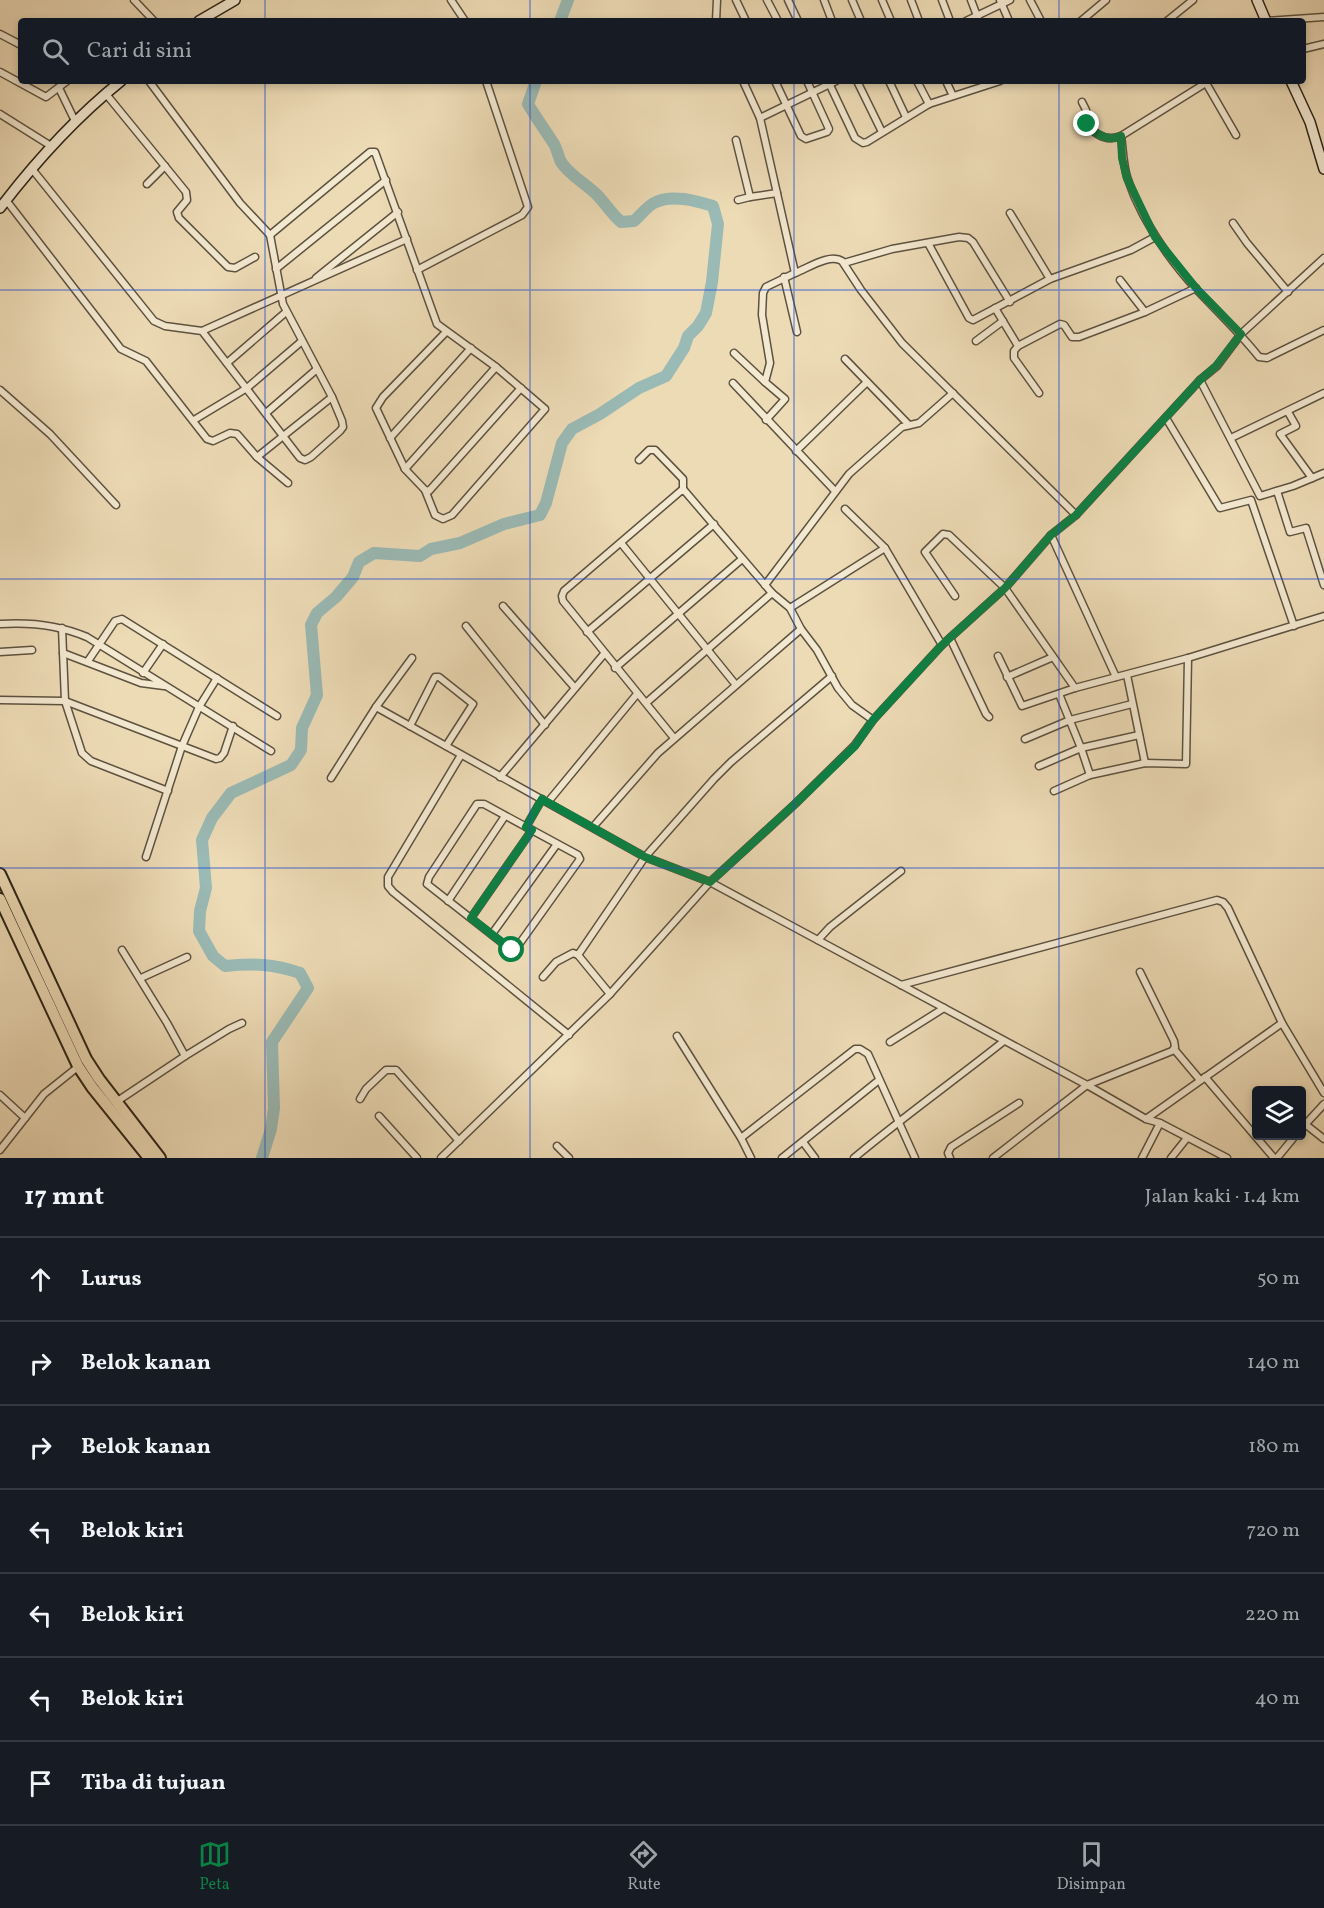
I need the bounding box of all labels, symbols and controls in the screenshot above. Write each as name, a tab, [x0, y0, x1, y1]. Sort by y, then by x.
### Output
search box	[18, 18, 1306, 84]
icon: search	[39, 35, 72, 68]
text: Cari di sini	[87, 36, 192, 67]
route end	[1073, 110, 1099, 136]
route start	[498, 936, 524, 962]
map controls	[1252, 1086, 1306, 1140]
button: layers	[1252, 1086, 1306, 1140]
text: 17 mnt	[24, 1179, 104, 1215]
text: Jalan kaki · 1.4 km	[1145, 1183, 1300, 1211]
icon: ahead	[24, 1263, 57, 1296]
text: Lurus	[81, 1264, 142, 1295]
text: 50 m	[1257, 1265, 1300, 1293]
icon: right	[24, 1347, 57, 1380]
text: Belok kanan	[81, 1348, 211, 1379]
text: 140 m	[1247, 1349, 1300, 1377]
icon: right	[24, 1431, 57, 1464]
text: Belok kanan	[81, 1432, 211, 1463]
text: 180 m	[1248, 1433, 1300, 1461]
icon: left	[24, 1515, 57, 1548]
text: Belok kiri	[81, 1516, 184, 1547]
text: 720 m	[1246, 1517, 1300, 1545]
icon: left	[24, 1599, 57, 1632]
text: Belok kiri	[81, 1600, 184, 1631]
text: 220 m	[1245, 1601, 1300, 1629]
icon: left	[24, 1683, 57, 1716]
text: Belok kiri	[81, 1684, 184, 1715]
text: 40 m	[1255, 1685, 1300, 1713]
icon: arrive	[24, 1767, 57, 1800]
text: Tiba di tujuan	[81, 1768, 226, 1799]
tab: Peta	[198, 1838, 231, 1896]
tab: Rute	[627, 1838, 660, 1896]
tab: Disimpan	[1057, 1838, 1126, 1896]

